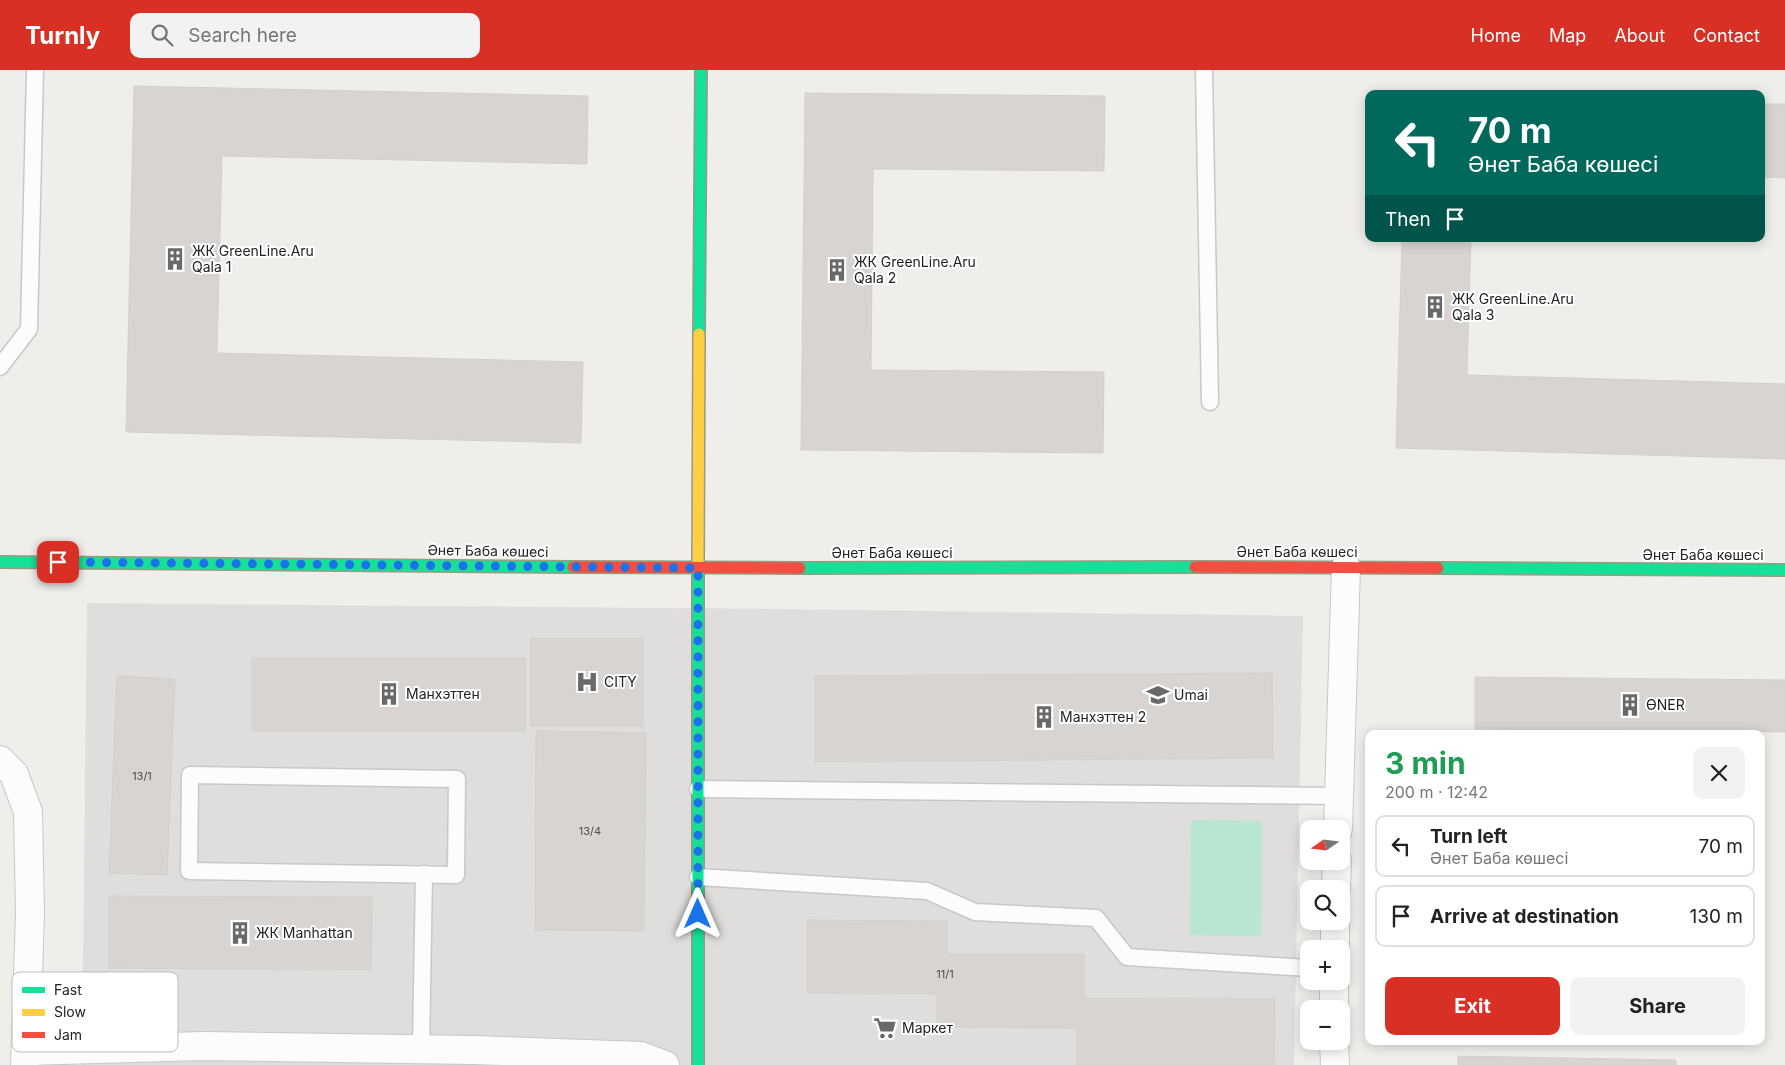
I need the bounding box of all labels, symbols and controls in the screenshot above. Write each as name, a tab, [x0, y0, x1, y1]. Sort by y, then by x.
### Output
search box	[130, 13, 480, 58]
text: Turnly	[25, 21, 100, 50]
icon: search	[148, 21, 176, 49]
text: Search here	[188, 24, 297, 47]
text: Home	[1471, 25, 1521, 46]
text: Map	[1549, 25, 1586, 46]
text: About	[1614, 25, 1665, 46]
text: Contact	[1693, 25, 1760, 46]
text: 70 m	[1468, 109, 1552, 151]
icon: left	[1385, 110, 1450, 175]
text: Әнет Баба көшесі	[1468, 151, 1658, 177]
icon: arrive	[1441, 205, 1469, 233]
text: Then	[1385, 208, 1431, 231]
place label: ЖК GreenLine.Aru Qala 1	[192, 242, 314, 275]
building icon: ЖК GreenLine.Aru Qala 1	[162, 246, 188, 272]
place label: ЖК GreenLine.Aru Qala 2	[854, 253, 976, 286]
building icon: ЖК GreenLine.Aru Qala 2	[824, 257, 850, 283]
place label: ЖК GreenLine.Aru Qala 3	[1452, 290, 1574, 323]
building icon: ЖК GreenLine.Aru Qala 3	[1422, 294, 1448, 320]
pin	[37, 541, 79, 583]
street label: Әнет Баба көшесі	[427, 541, 549, 560]
street label: Әнет Баба көшесі	[1236, 543, 1358, 560]
street label: Әнет Баба көшесі	[831, 544, 953, 561]
street label: Әнет Баба көшесі	[1642, 546, 1764, 563]
icon: arrive	[44, 548, 72, 576]
hospital icon: CITY	[574, 669, 600, 695]
place label: CITY	[604, 673, 637, 690]
building icon: Манхэттен	[376, 681, 402, 707]
school or university icon: Umai	[1145, 682, 1171, 708]
place label: Манхэттен	[406, 685, 480, 702]
place label: Umai	[1174, 686, 1208, 703]
building icon: ӨNER	[1617, 692, 1643, 718]
place label: ӨNER	[1646, 696, 1685, 713]
building icon: Манхэттен 2	[1031, 704, 1057, 730]
place label: Манхэттен 2	[1060, 708, 1146, 725]
text: 3 min	[1385, 745, 1466, 781]
button: close	[1693, 747, 1745, 799]
house number: 13/1	[132, 769, 152, 783]
text: 200 m · 12:42	[1385, 782, 1488, 802]
north arrow	[1300, 820, 1350, 870]
map controls	[1300, 820, 1350, 1050]
house number: 13/4	[579, 824, 601, 838]
text: Turn left	[1430, 825, 1508, 848]
icon: left	[1387, 832, 1415, 860]
text: 70 m	[1699, 835, 1743, 858]
text: Әнет Баба көшесі	[1430, 848, 1568, 868]
button: search	[1300, 880, 1350, 930]
position arrow	[671, 887, 723, 939]
icon: arrive	[1387, 902, 1415, 930]
text: Arrive at destination	[1430, 905, 1619, 928]
text: 130 m	[1690, 905, 1743, 928]
building icon: ЖК Manhattan	[227, 920, 253, 946]
place label: ЖК Manhattan	[256, 924, 353, 941]
button: +	[1300, 940, 1350, 990]
house number: 11/1	[936, 967, 954, 981]
legend	[12, 972, 178, 1052]
button: Exit	[1385, 977, 1560, 1035]
button: Share	[1570, 977, 1745, 1035]
text: Fast	[54, 981, 82, 998]
button: −	[1300, 1000, 1350, 1050]
text: Slow	[54, 1003, 86, 1020]
supermarket icon: Маркет	[872, 1015, 898, 1041]
place label: Маркет	[902, 1019, 954, 1036]
text: Jam	[54, 1026, 82, 1043]

